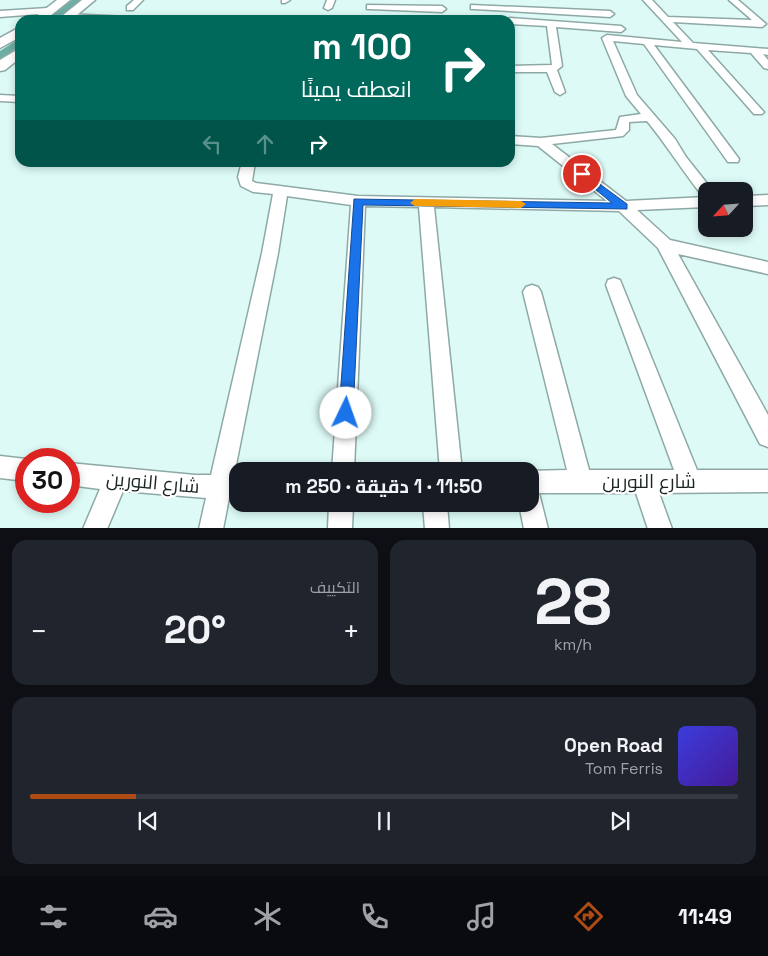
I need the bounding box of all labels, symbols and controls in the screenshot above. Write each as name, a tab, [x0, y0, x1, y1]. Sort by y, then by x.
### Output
text: 100 m	[312, 25, 412, 69]
icon: right	[430, 35, 495, 100]
text: انعطف يمينًا	[301, 75, 412, 103]
icon: left	[198, 130, 226, 158]
icon: ahead	[251, 130, 279, 158]
icon: right	[304, 130, 332, 158]
pin	[561, 153, 603, 195]
icon: arrive	[568, 160, 596, 188]
north arrow	[698, 182, 752, 238]
map controls	[698, 182, 753, 237]
position arrow	[319, 386, 371, 438]
speed limit sign: 30	[15, 448, 80, 513]
street label: شارع النورين	[105, 466, 201, 500]
street label: شارع النورين	[602, 469, 696, 495]
text: 11:50 · 1 دقيقة · 250 m	[285, 474, 483, 499]
text: 28	[534, 560, 612, 643]
text: التكييف	[310, 577, 360, 598]
text: 20°	[164, 606, 226, 654]
text: −	[30, 613, 47, 649]
text: +	[343, 613, 360, 649]
text: km/h	[554, 634, 592, 655]
text: Open Road	[564, 733, 663, 758]
text: Tom Ferris	[585, 758, 663, 779]
icon: previous	[134, 807, 162, 835]
icon: pause	[370, 807, 398, 835]
icon: next	[606, 807, 634, 835]
icon: filters	[36, 899, 71, 934]
icon: car	[143, 899, 178, 934]
icon: climate	[250, 899, 285, 934]
icon: phone	[357, 899, 392, 934]
icon: music	[464, 899, 499, 934]
icon: directions	[571, 899, 606, 934]
text: 11:49	[678, 902, 732, 930]

